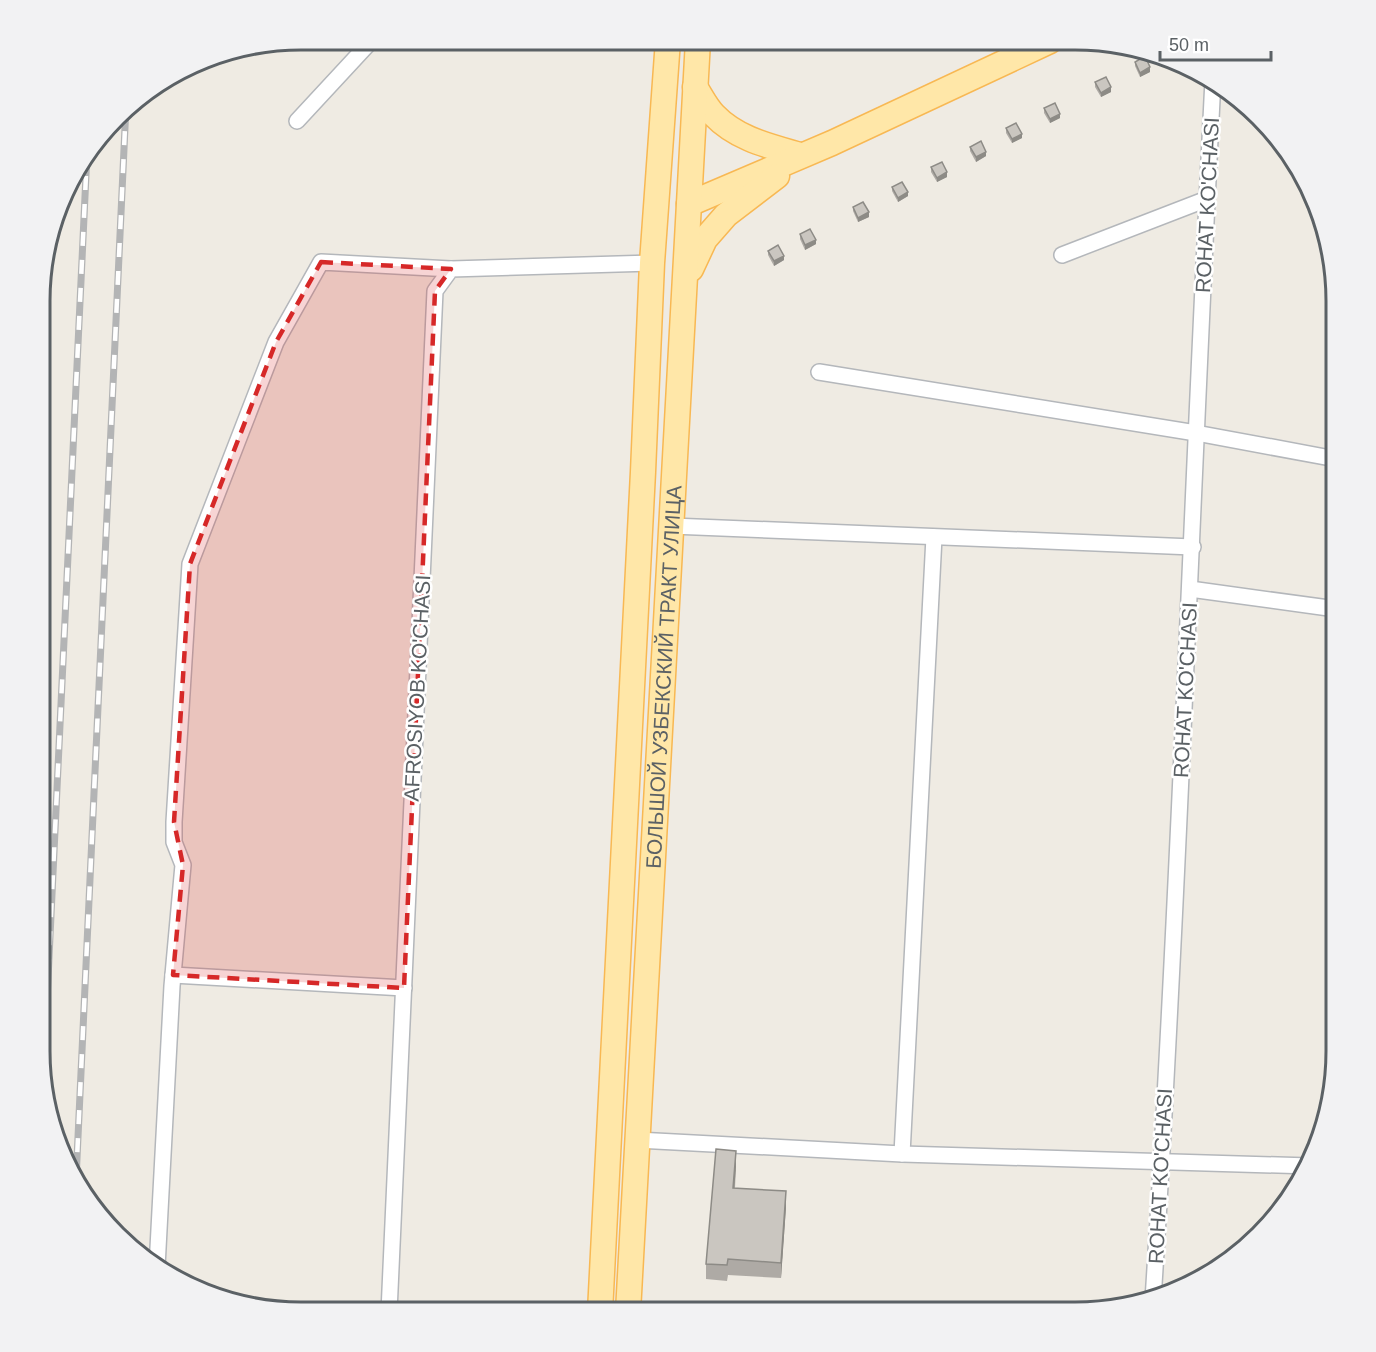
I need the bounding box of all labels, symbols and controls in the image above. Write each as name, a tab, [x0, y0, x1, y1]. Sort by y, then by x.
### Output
scale bar	[1160, 24, 1271, 62]
text: 50 m	[1169, 35, 1209, 55]
street label: ROHAT KO'CHASI	[1191, 117, 1223, 293]
street label: БОЛЬШОЙ УЗБЕКСКИЙ ТРАКТ УЛИЦА	[641, 485, 685, 869]
street label: AFROSIYOB KO'CHASI	[400, 574, 434, 802]
street label: ROHAT KO'CHASI	[1169, 602, 1201, 778]
street label: ROHAT KO'CHASI	[1144, 1088, 1176, 1264]

